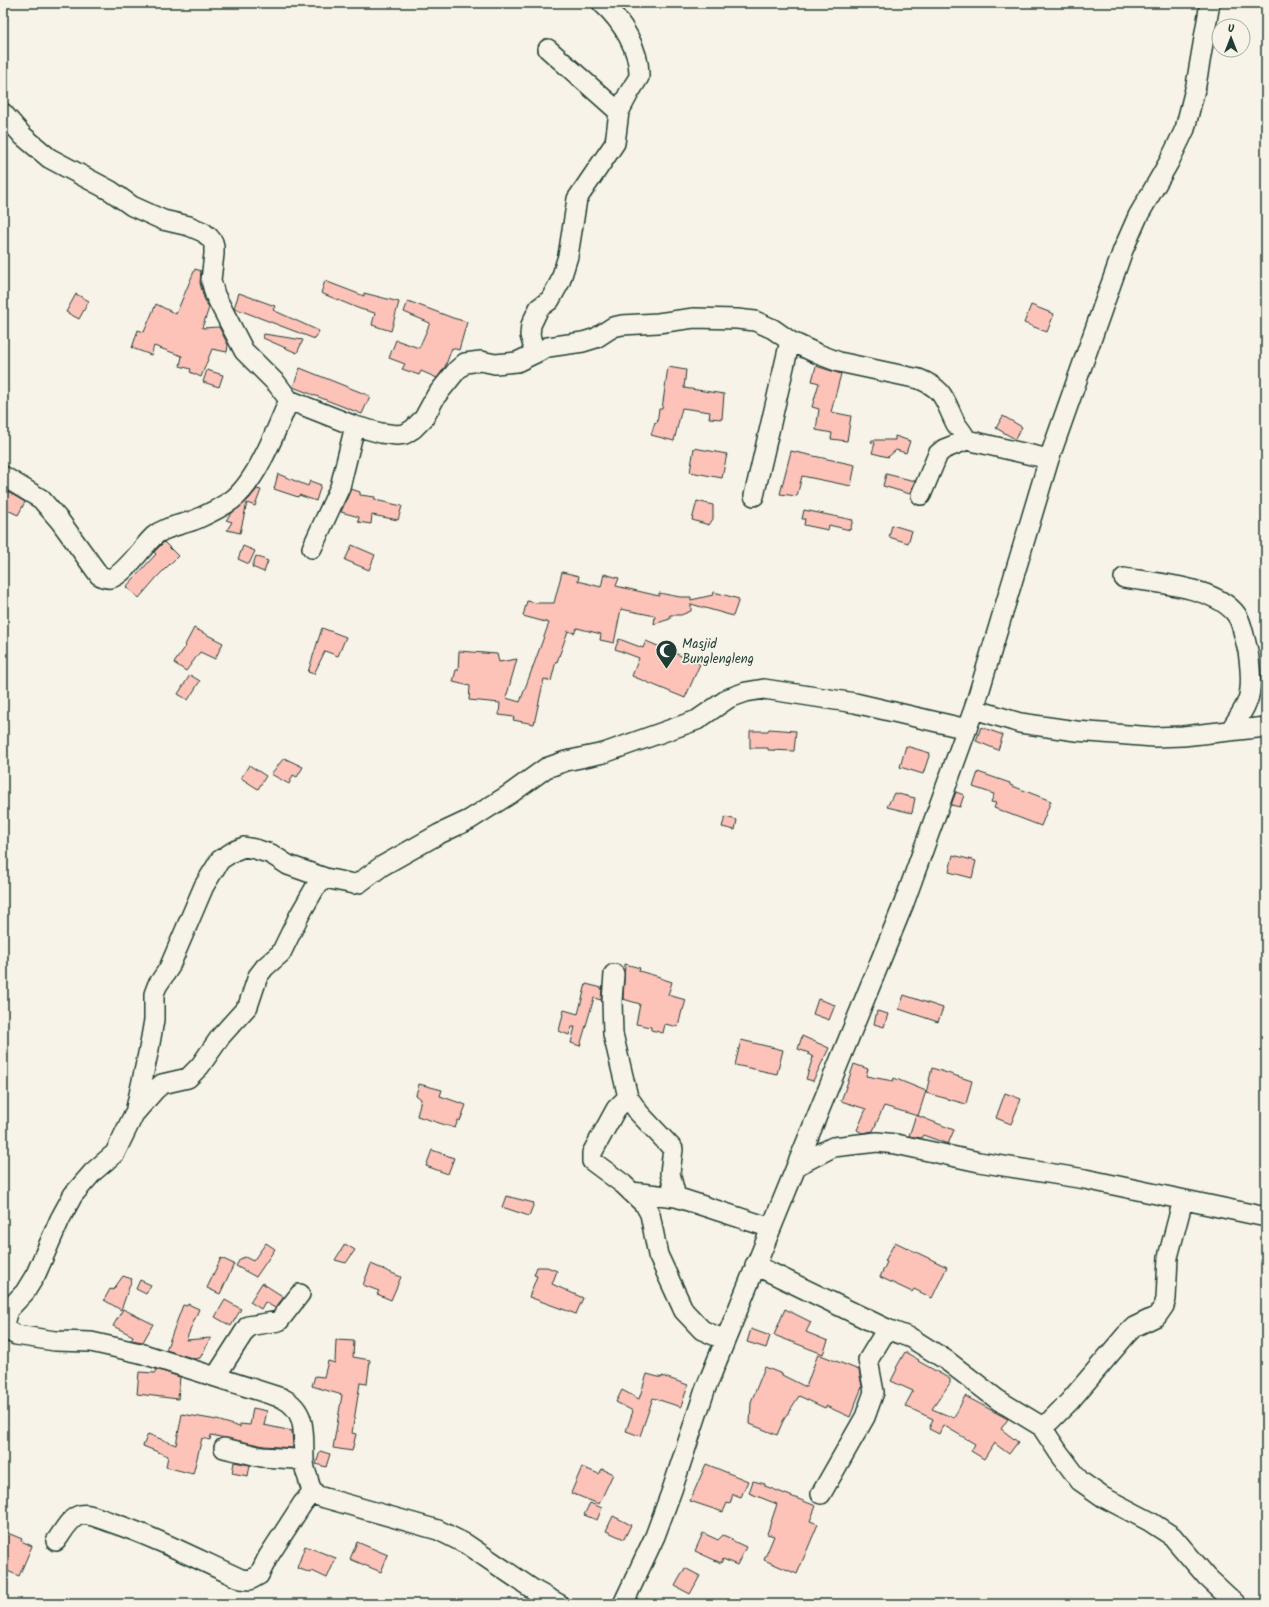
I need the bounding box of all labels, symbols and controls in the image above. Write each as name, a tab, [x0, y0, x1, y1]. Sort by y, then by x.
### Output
north arrow	[1211, 18, 1251, 58]
text: U	[1228, 20, 1235, 38]
place label: Masjid Bunglengleng	[682, 634, 754, 670]
mosque icon: Masjid Bunglengleng	[653, 637, 679, 670]

